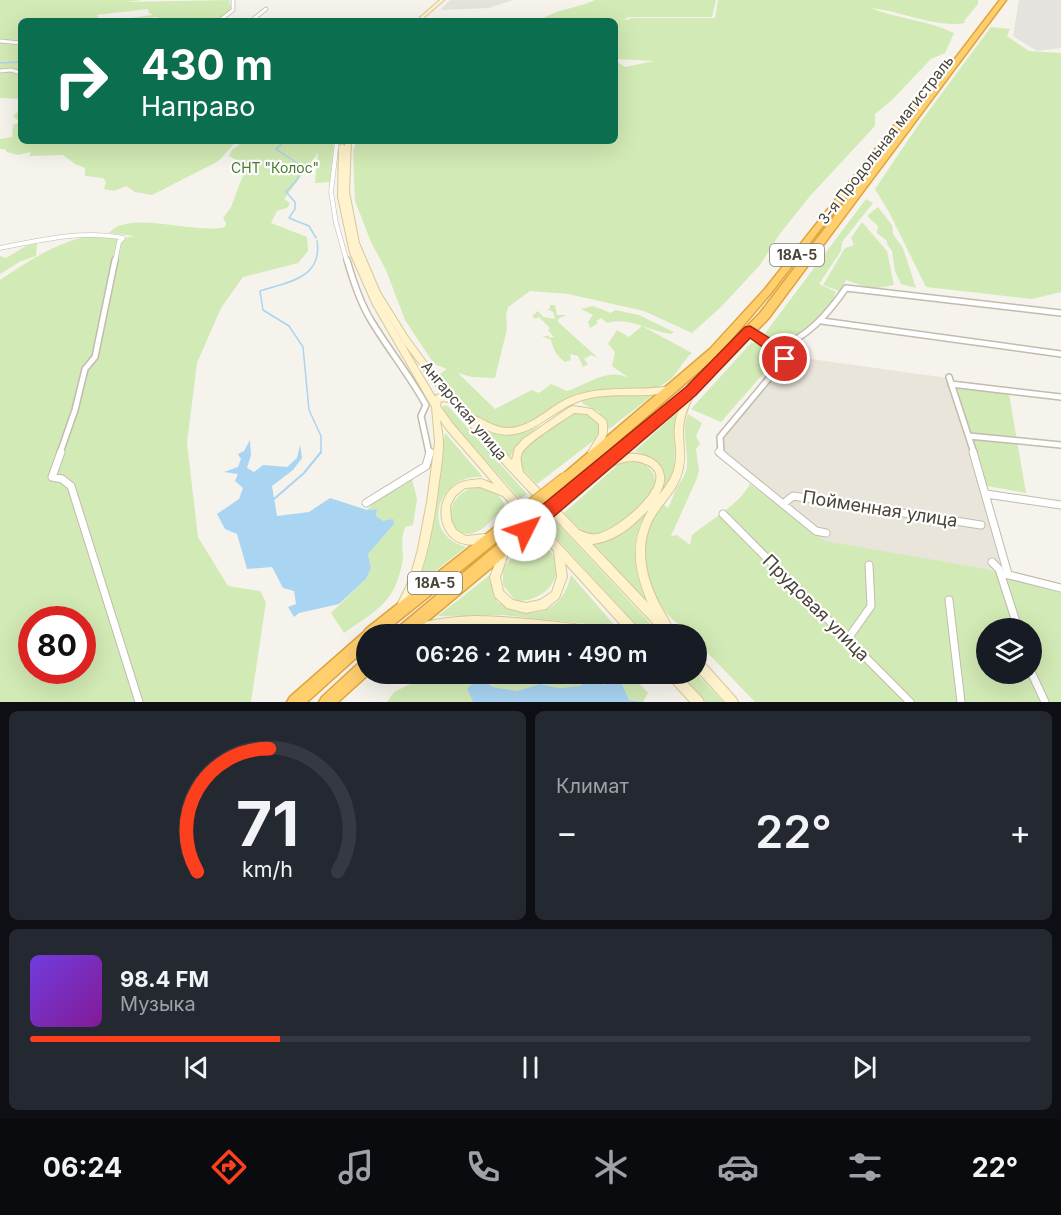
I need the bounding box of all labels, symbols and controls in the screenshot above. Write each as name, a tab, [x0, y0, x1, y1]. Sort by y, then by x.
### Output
text: 430 m	[141, 39, 273, 90]
icon: right	[42, 42, 120, 120]
street label: 3-я Продольная магистраль	[814, 51, 958, 228]
text: Направо	[141, 90, 256, 123]
park label: СНТ "Колос"	[231, 159, 319, 176]
road number: 18А-5	[770, 244, 824, 266]
pin	[759, 333, 810, 384]
icon: arrive	[768, 342, 801, 375]
street label: Ангарская улица	[417, 357, 511, 464]
street label: Пойменная улица	[801, 486, 959, 531]
position arrow	[493, 498, 557, 562]
street label: Прудовая улица	[759, 550, 874, 665]
road number: 18А-5	[408, 572, 462, 594]
speed limit sign: 80	[18, 606, 96, 684]
map controls	[976, 618, 1042, 684]
button: layers	[976, 618, 1042, 684]
text: 06:26 · 2 мин · 490 m	[416, 641, 647, 667]
text: Климат	[556, 774, 629, 798]
text: 71	[236, 786, 299, 861]
text: 22°	[755, 804, 832, 859]
text: −	[556, 812, 578, 852]
text: +	[1009, 812, 1031, 852]
text: km/h	[242, 857, 293, 883]
text: 98.4 FM	[120, 966, 209, 992]
text: Музыка	[120, 992, 196, 1016]
icon: previous	[180, 1051, 213, 1084]
icon: pause	[514, 1051, 547, 1084]
icon: next	[848, 1051, 881, 1084]
icon: directions	[208, 1146, 250, 1188]
icon: music	[335, 1146, 377, 1188]
icon: phone	[462, 1146, 504, 1188]
icon: climate	[590, 1146, 632, 1188]
icon: car	[717, 1146, 759, 1188]
icon: filters	[844, 1146, 886, 1188]
text: 06:24	[43, 1151, 122, 1184]
text: 22°	[972, 1151, 1018, 1184]

